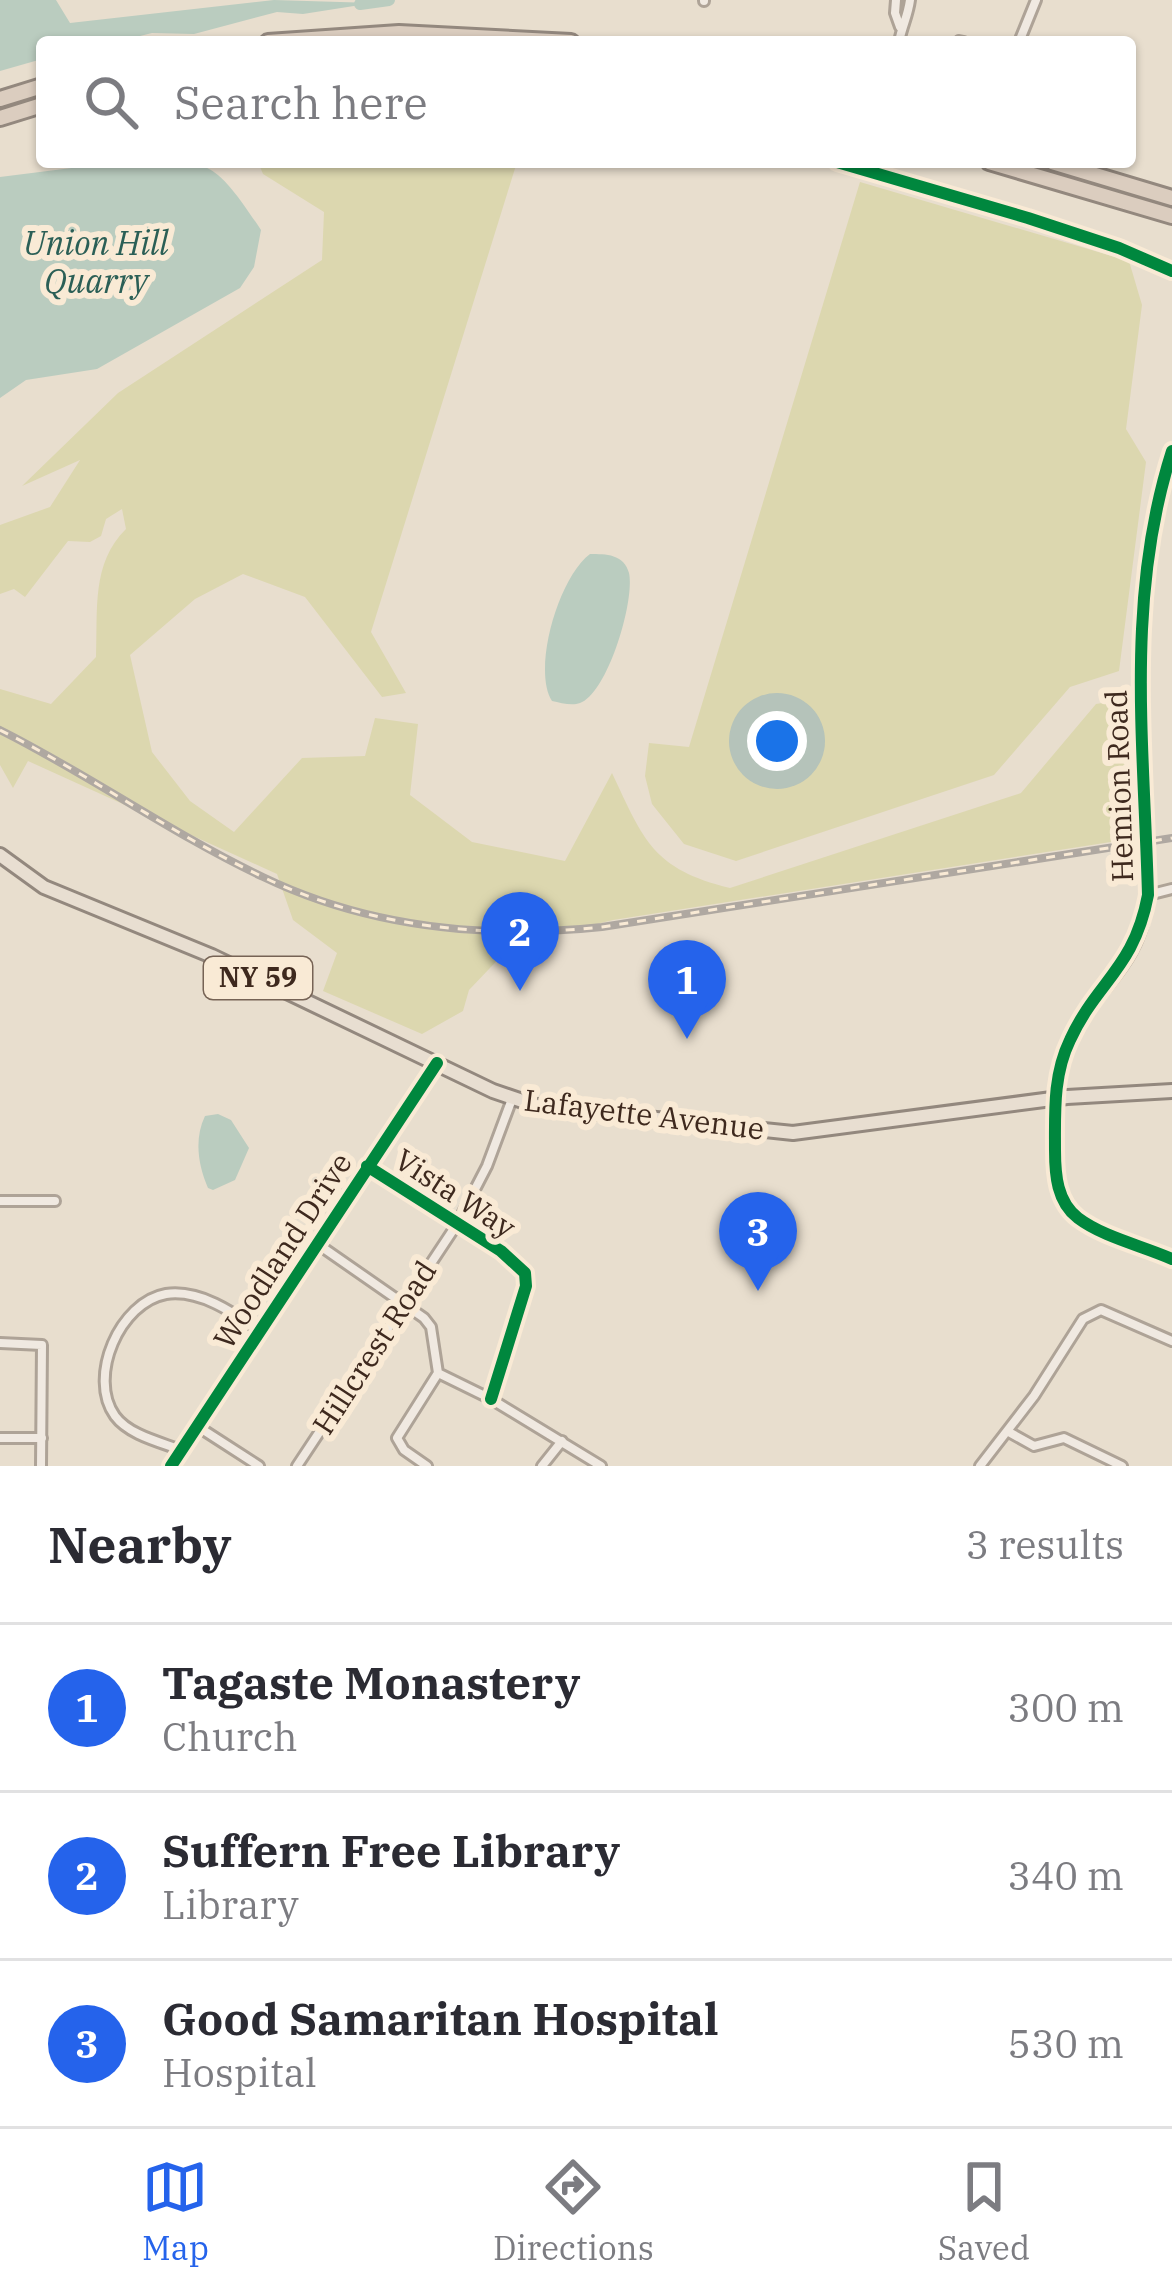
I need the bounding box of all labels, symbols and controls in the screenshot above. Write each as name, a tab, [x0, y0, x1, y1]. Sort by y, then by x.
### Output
search box	[36, 36, 1136, 168]
icon: search	[78, 69, 144, 135]
text: Search here	[174, 73, 428, 131]
water label: Union Hill Quarry	[23, 221, 169, 302]
street label: Hemion Road	[1096, 689, 1141, 883]
your location	[747, 711, 807, 771]
pin: 2	[481, 892, 559, 991]
pin: 1	[648, 940, 726, 1039]
road number: NY 59	[204, 957, 312, 999]
street label: Lafayette Avenue	[522, 1079, 766, 1148]
street label: Vista Way	[388, 1139, 524, 1246]
street label: Woodland Drive	[204, 1145, 360, 1356]
pin: 3	[719, 1192, 797, 1291]
street label: Hillcrest Road	[303, 1253, 444, 1441]
text: Nearby	[48, 1511, 232, 1577]
text: 3 results	[966, 1519, 1124, 1570]
text: Tagaste Monastery	[162, 1653, 580, 1711]
text: 1	[75, 1682, 99, 1733]
text: 300 m	[1008, 1682, 1124, 1733]
text: Church	[162, 1711, 298, 1762]
text: Suffern Free Library	[162, 1821, 620, 1879]
text: 2	[75, 1850, 99, 1901]
text: 340 m	[1008, 1850, 1124, 1901]
text: Library	[162, 1879, 299, 1930]
text: Good Samaritan Hospital	[162, 1989, 719, 2047]
text: 3	[75, 2018, 99, 2069]
text: 530 m	[1008, 2018, 1124, 2069]
text: Hospital	[162, 2047, 317, 2098]
tab: Map	[142, 2154, 209, 2269]
tab: Directions	[493, 2154, 654, 2269]
tab: Saved	[938, 2154, 1030, 2269]

